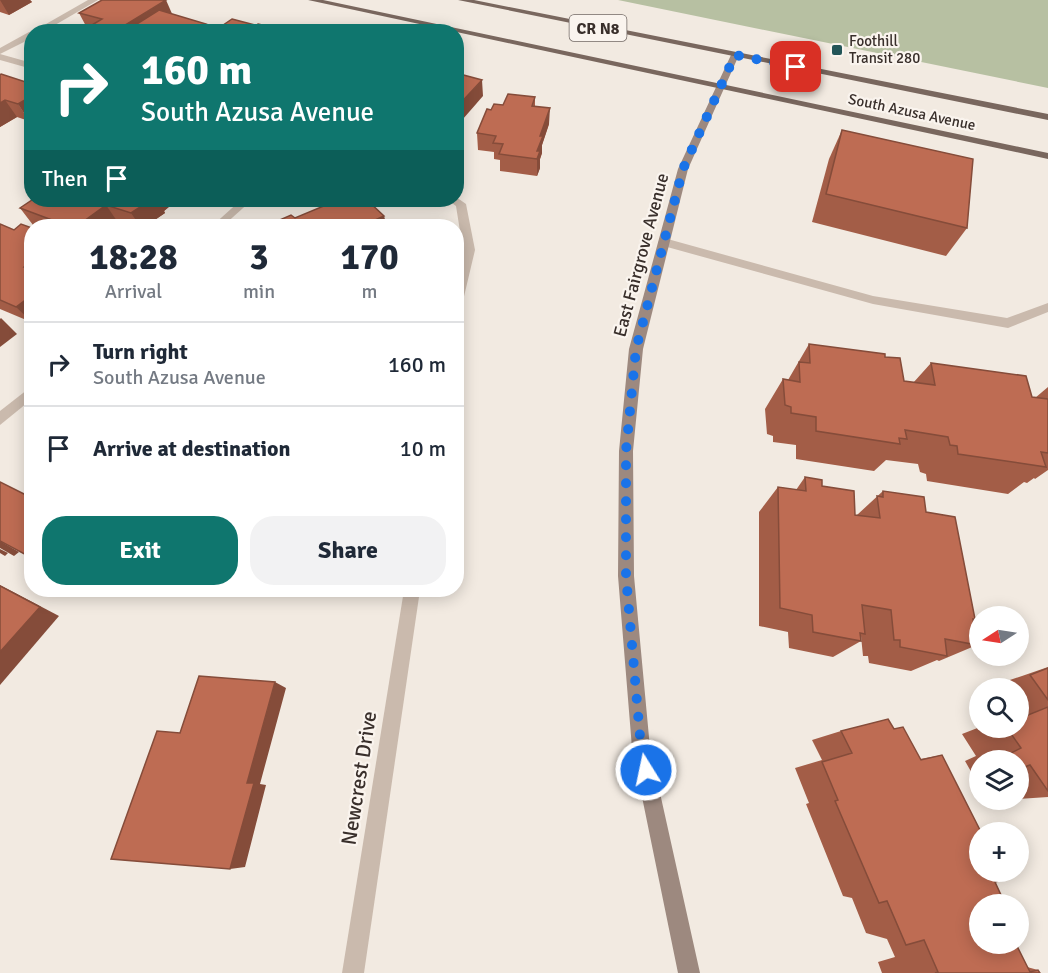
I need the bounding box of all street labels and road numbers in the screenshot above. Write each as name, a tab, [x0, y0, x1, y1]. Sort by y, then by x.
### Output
road number: CR N8	[570, 15, 626, 41]
street label: South Azusa Avenue	[847, 90, 977, 134]
street label: East Fairgrove Avenue	[609, 171, 673, 339]
street label: Newcrest Drive	[336, 709, 382, 847]

